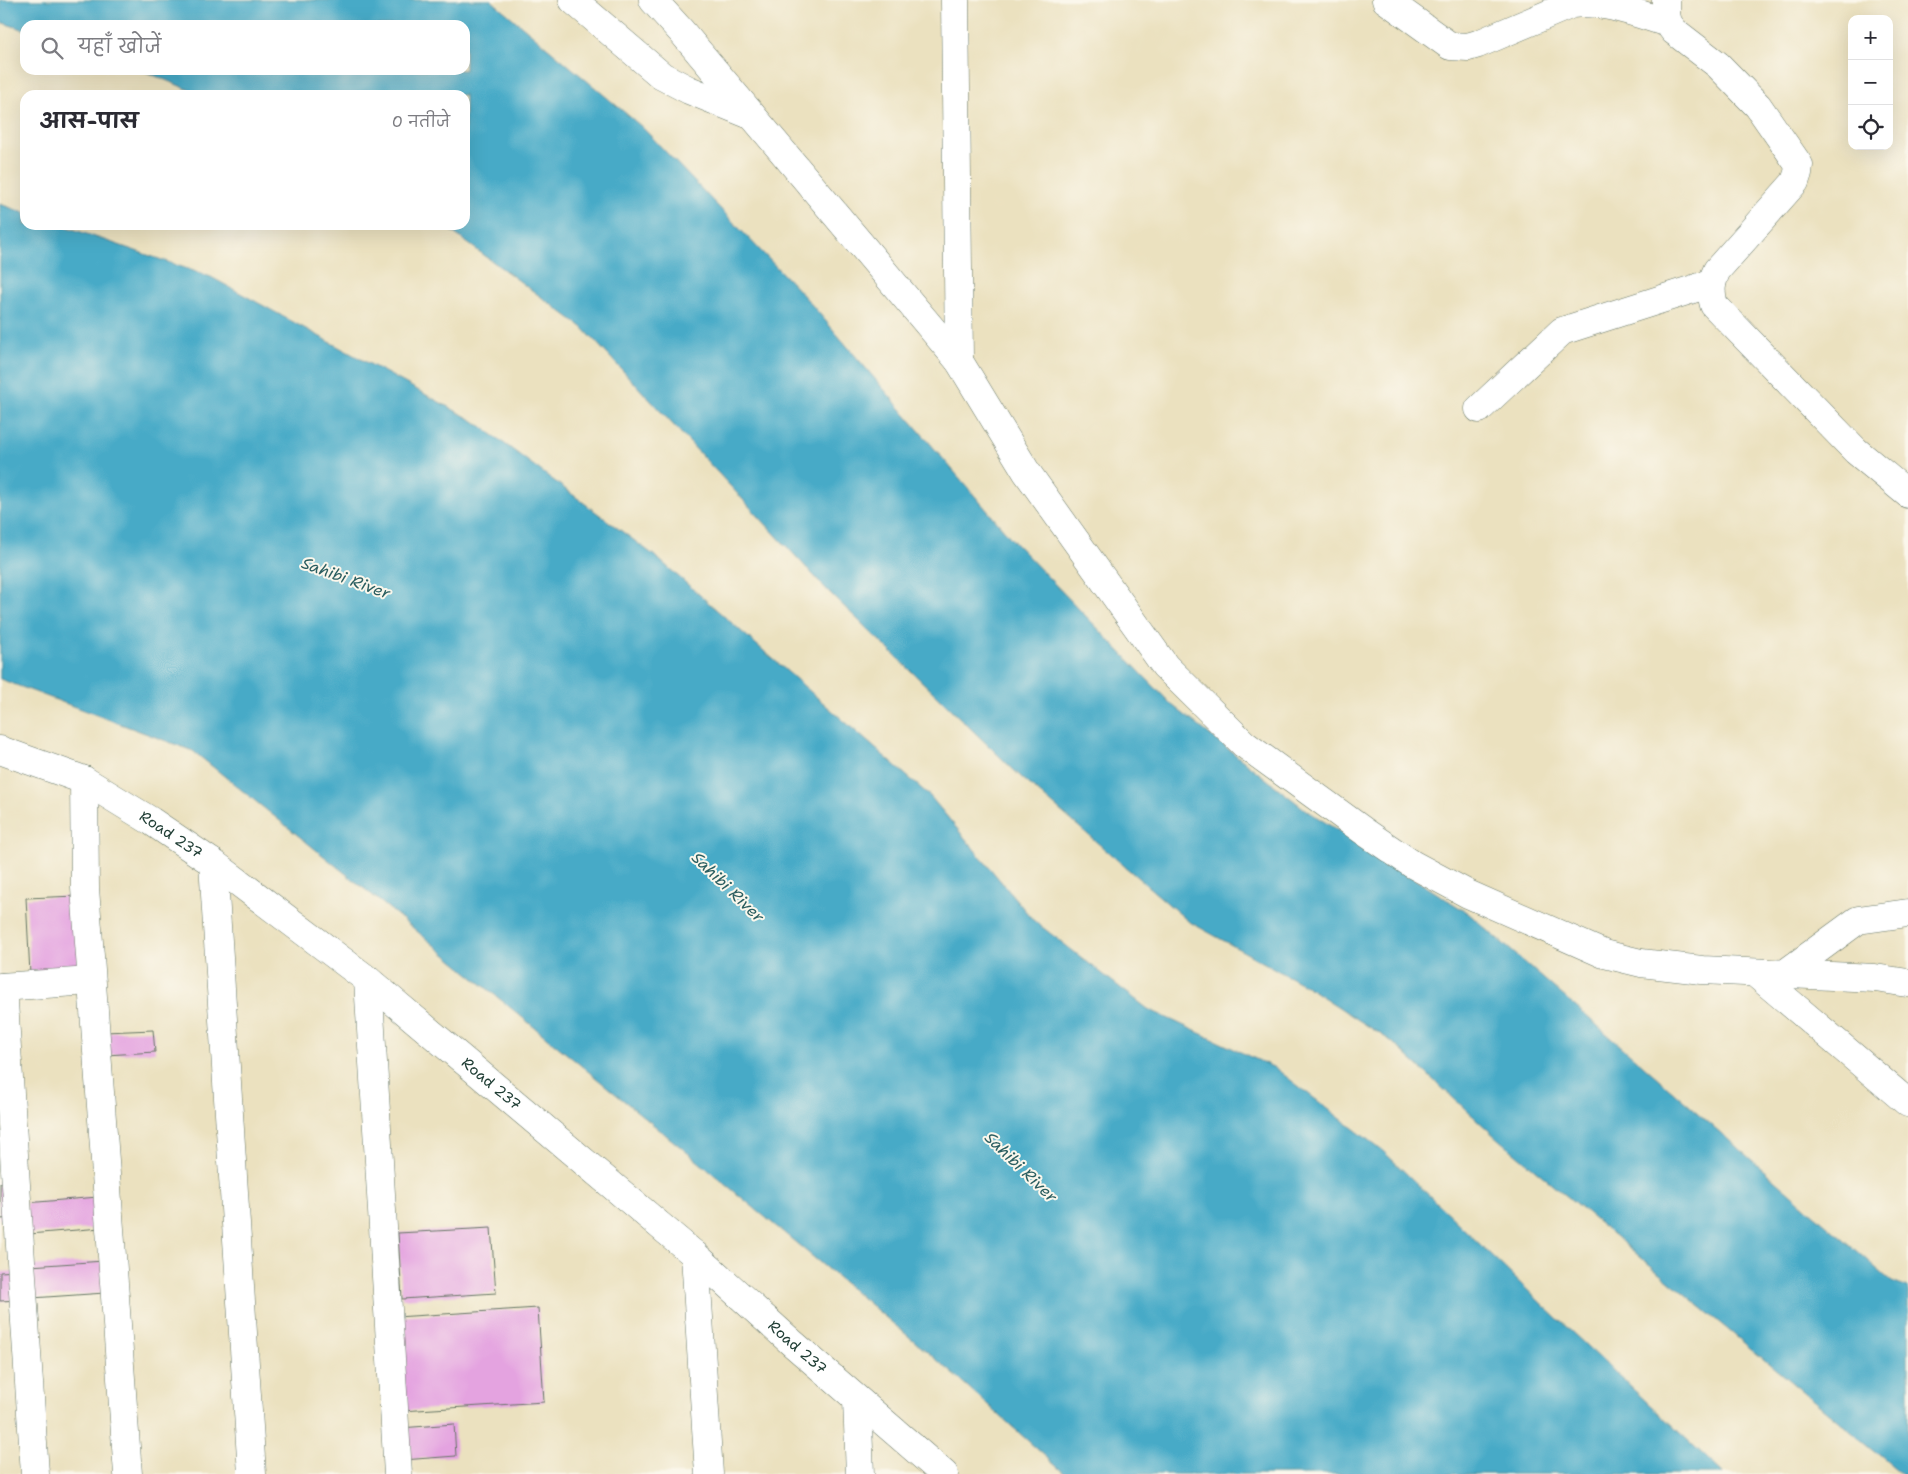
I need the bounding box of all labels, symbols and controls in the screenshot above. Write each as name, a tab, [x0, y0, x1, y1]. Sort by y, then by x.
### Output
map controls	[1848, 15, 1893, 150]
button: +	[1848, 15, 1893, 60]
search box	[20, 20, 470, 75]
icon: search	[38, 34, 66, 62]
text: यहाँ खोजें	[78, 34, 161, 59]
button: −	[1848, 60, 1893, 105]
button: locate	[1848, 105, 1893, 150]
text: आस-पास	[40, 107, 138, 135]
text: 0 नतीजे	[392, 111, 450, 132]
water label: Sahibi River	[299, 552, 394, 604]
street label: Road 237	[136, 806, 207, 863]
water label: Sahibi River	[687, 847, 769, 927]
street label: Road 237	[457, 1053, 525, 1115]
water label: Sahibi River	[980, 1127, 1062, 1207]
street label: Road 237	[764, 1316, 831, 1379]

